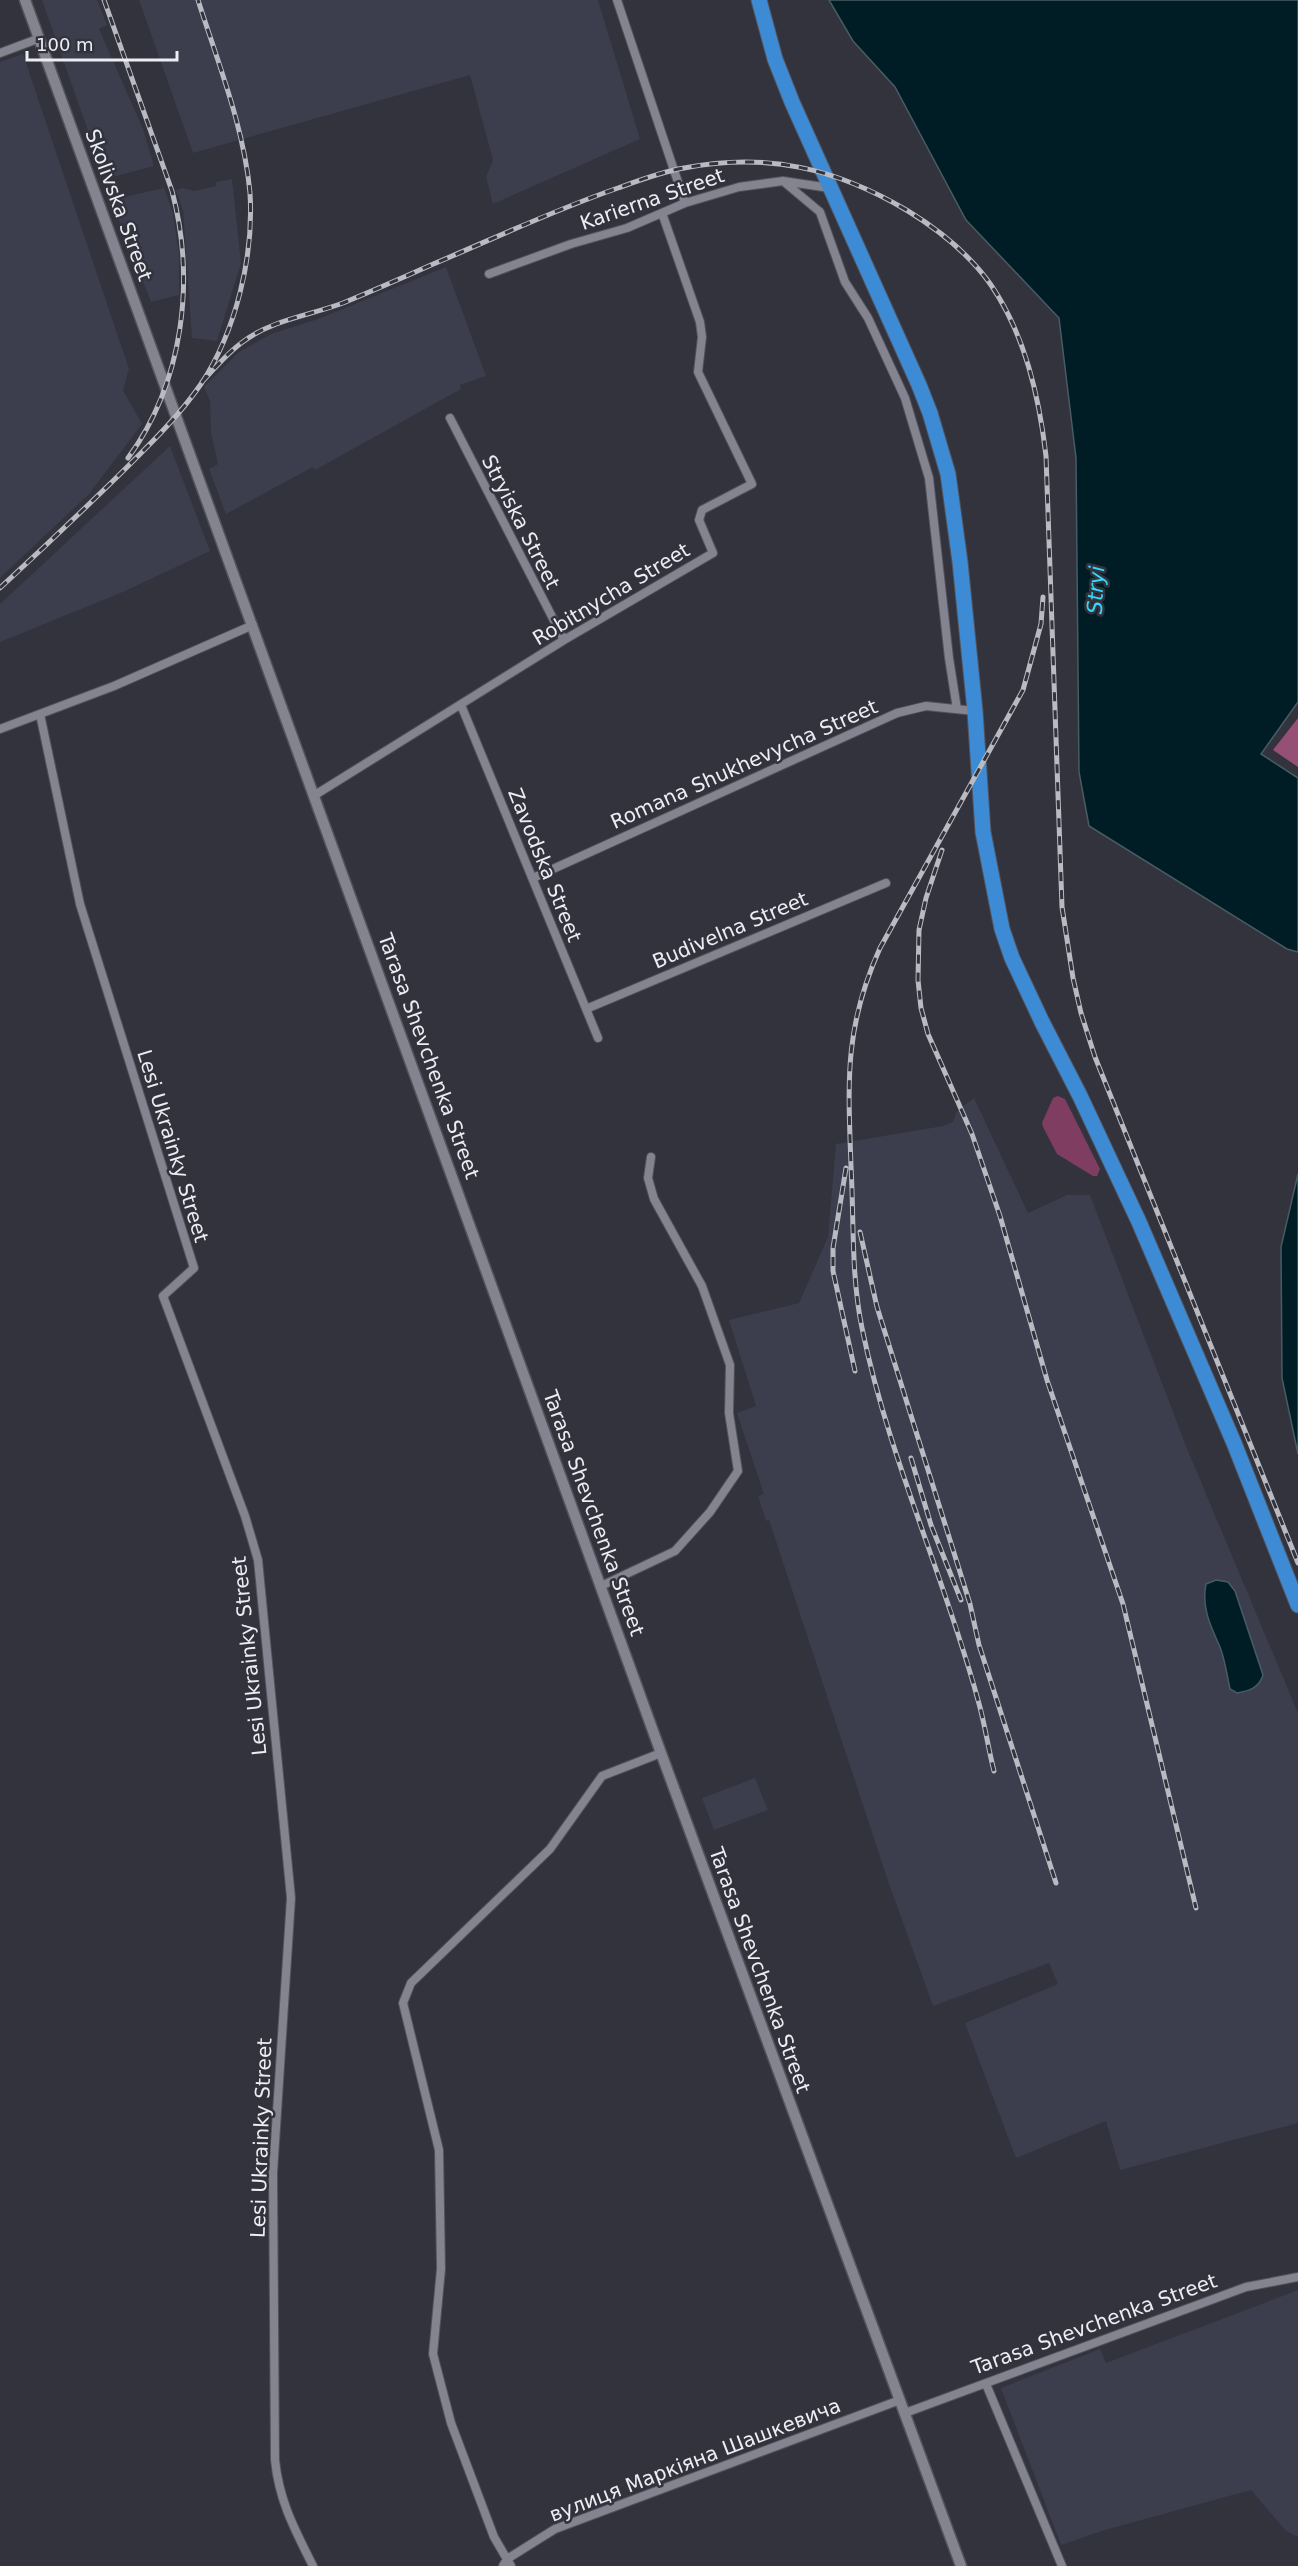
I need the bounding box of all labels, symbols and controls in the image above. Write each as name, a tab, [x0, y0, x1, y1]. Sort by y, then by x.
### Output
scale bar	[27, 24, 177, 62]
text: 100 m	[36, 34, 94, 55]
street label: Skolivska Street	[80, 126, 158, 284]
street label: Karierna Street	[577, 163, 727, 235]
street label: Stryiska Street	[477, 451, 565, 593]
street label: Robitnycha Street	[528, 538, 694, 650]
water label: Stryi	[1083, 565, 1109, 615]
street label: Romana Shukhevycha Street	[607, 694, 881, 834]
street label: Zavodska Street	[503, 785, 587, 946]
street label: Budivelna Street	[649, 886, 811, 974]
street label: Tarasa Shevchenka Street	[373, 929, 485, 1182]
street label: Lesi Ukrainky Street	[132, 1047, 214, 1245]
street label: Tarasa Shevchenka Street	[538, 1386, 650, 1639]
street label: Lesi Ukrainky Street	[227, 1555, 271, 1757]
street label: Tarasa Shevchenka Street	[704, 1843, 816, 2096]
street label: Lesi Ukrainky Street	[246, 2037, 276, 2238]
street label: Tarasa Shevchenka Street	[967, 2268, 1220, 2380]
street label: вулиця Маркіяна Шашкевича	[546, 2393, 844, 2527]

